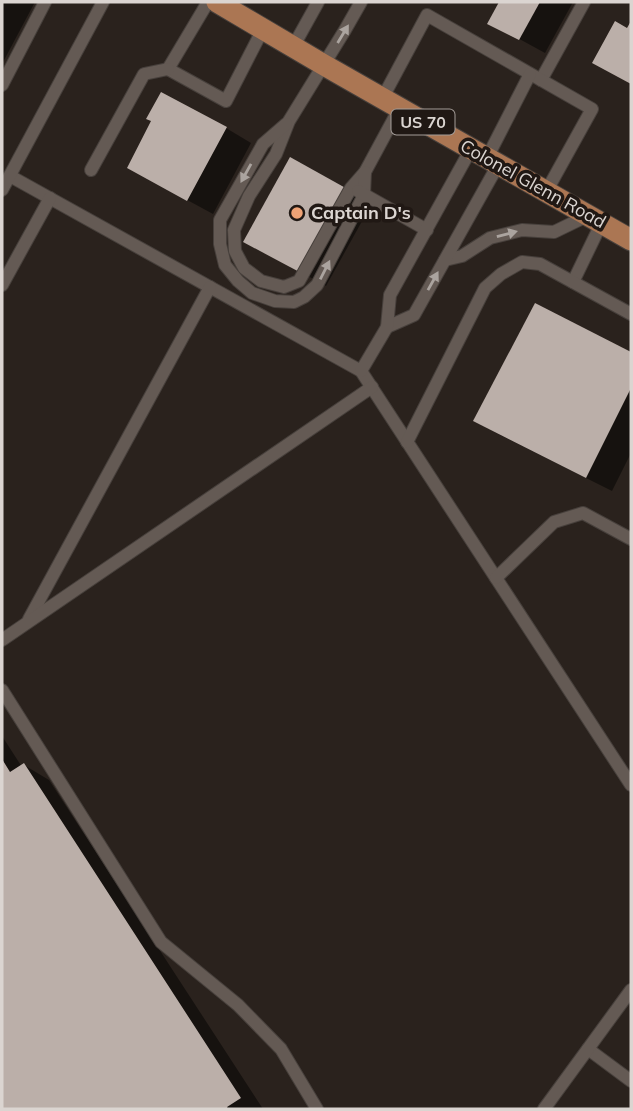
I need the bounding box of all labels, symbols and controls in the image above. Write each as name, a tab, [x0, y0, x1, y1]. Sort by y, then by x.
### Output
one-way arrow	[337, 24, 349, 43]
road number: US 70	[392, 110, 454, 134]
street label: Colonel Glenn Road	[456, 134, 610, 233]
one-way arrow	[240, 164, 252, 183]
place label: Captain D's	[311, 201, 411, 224]
marker: Captain D's	[289, 205, 305, 221]
one-way arrow	[496, 228, 518, 239]
one-way arrow	[319, 260, 331, 280]
one-way arrow	[427, 271, 439, 290]

